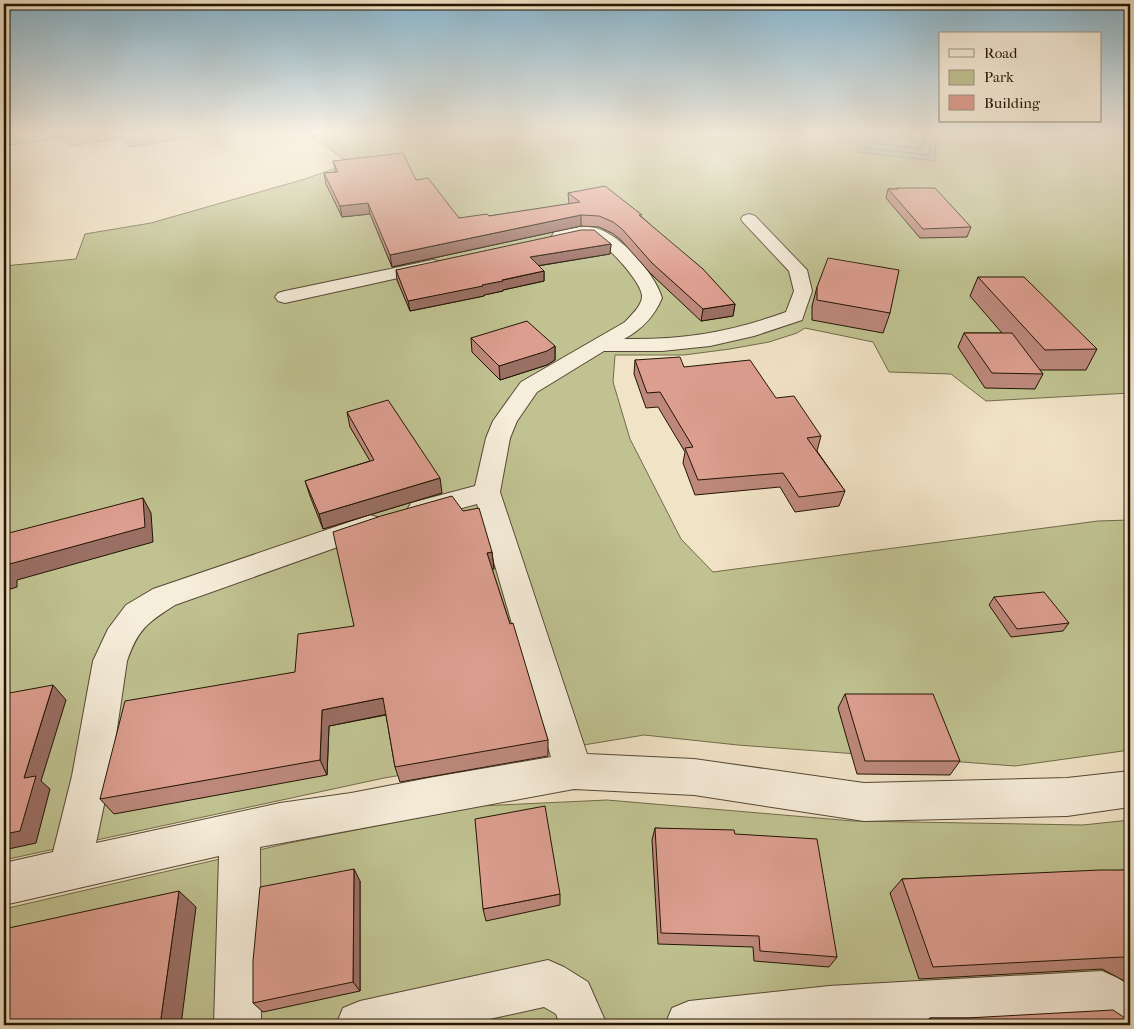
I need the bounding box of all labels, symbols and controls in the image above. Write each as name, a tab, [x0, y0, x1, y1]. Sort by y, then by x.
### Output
legend	[939, 32, 1102, 122]
text: Road	[984, 44, 1018, 62]
text: Park	[984, 68, 1014, 86]
text: Building	[984, 94, 1041, 112]

